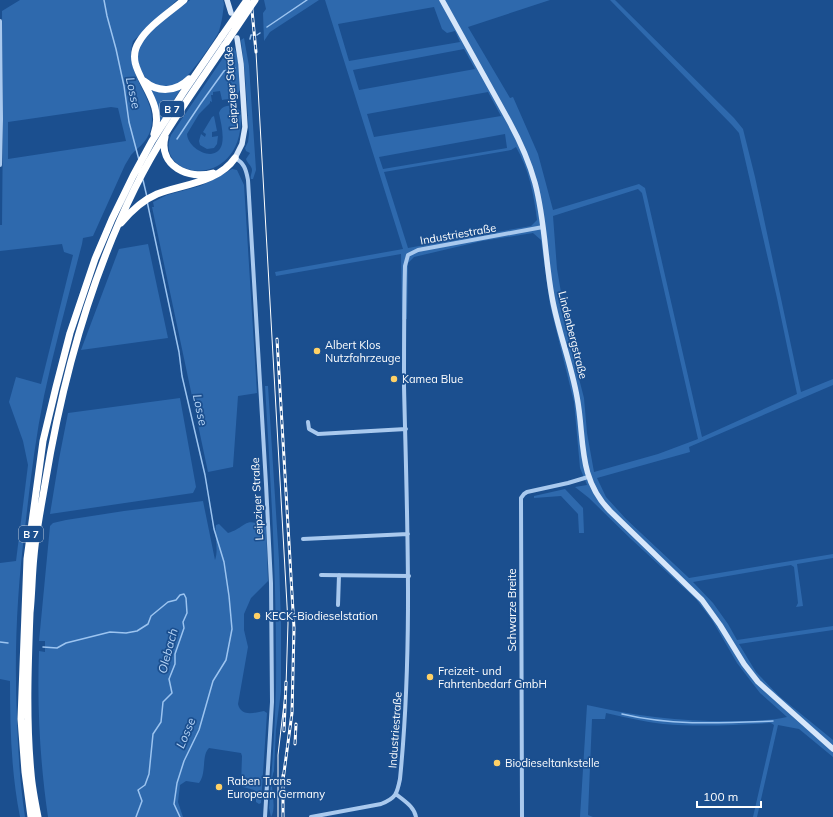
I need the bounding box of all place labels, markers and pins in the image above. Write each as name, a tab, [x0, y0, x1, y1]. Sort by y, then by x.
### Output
place label: Albert Klos Nutzfahrzeuge	[325, 338, 400, 365]
marker: Albert Klos Nutzfahrzeuge	[312, 346, 322, 356]
place label: Kamea Blue	[402, 372, 463, 386]
marker: Kamea Blue	[389, 374, 399, 384]
place label: KECK-Biodieselstation	[265, 609, 378, 623]
marker: KECK-Biodieselstation	[252, 611, 262, 621]
place label: Freizeit- und Fahrtenbedarf GmbH	[438, 664, 547, 691]
marker: Freizeit- und Fahrtenbedarf GmbH	[425, 672, 435, 682]
place label: Biodieseltankstelle	[505, 756, 600, 770]
marker: Biodieseltankstelle	[492, 758, 502, 768]
place label: Raben Trans European Germany	[227, 774, 325, 801]
marker: Raben Trans European Germany	[214, 782, 224, 792]

